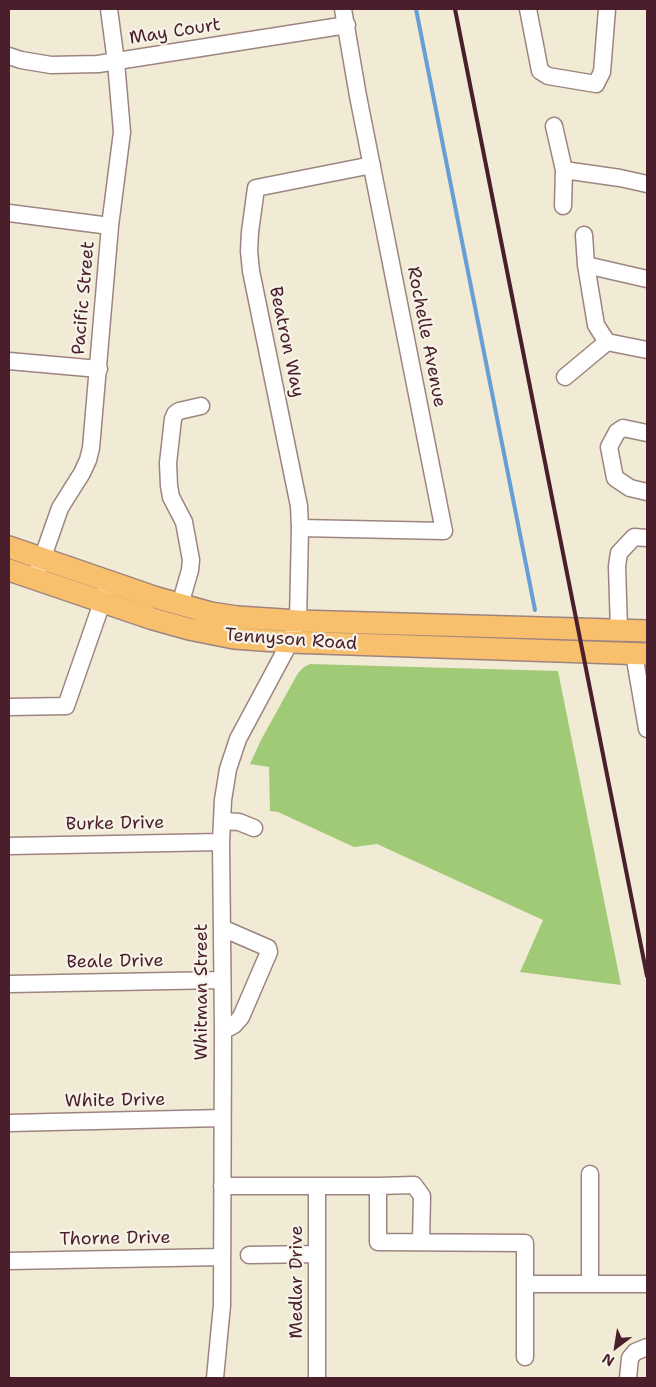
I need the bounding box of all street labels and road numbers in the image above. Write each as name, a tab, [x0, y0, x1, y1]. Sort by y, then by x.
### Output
street label: May Court	[128, 14, 222, 50]
street label: Pacific Street	[68, 240, 100, 356]
street label: Rochelle Avenue	[402, 265, 450, 409]
street label: Beatron Way	[264, 285, 308, 399]
street label: Tennyson Road	[224, 625, 358, 655]
street label: Burke Drive	[65, 812, 165, 836]
street label: Whitman Street	[191, 923, 213, 1061]
street label: Beale Drive	[66, 950, 164, 974]
street label: White Drive	[64, 1089, 166, 1113]
street label: Medlar Drive	[286, 1225, 308, 1339]
street label: Thorne Drive	[59, 1227, 171, 1251]

